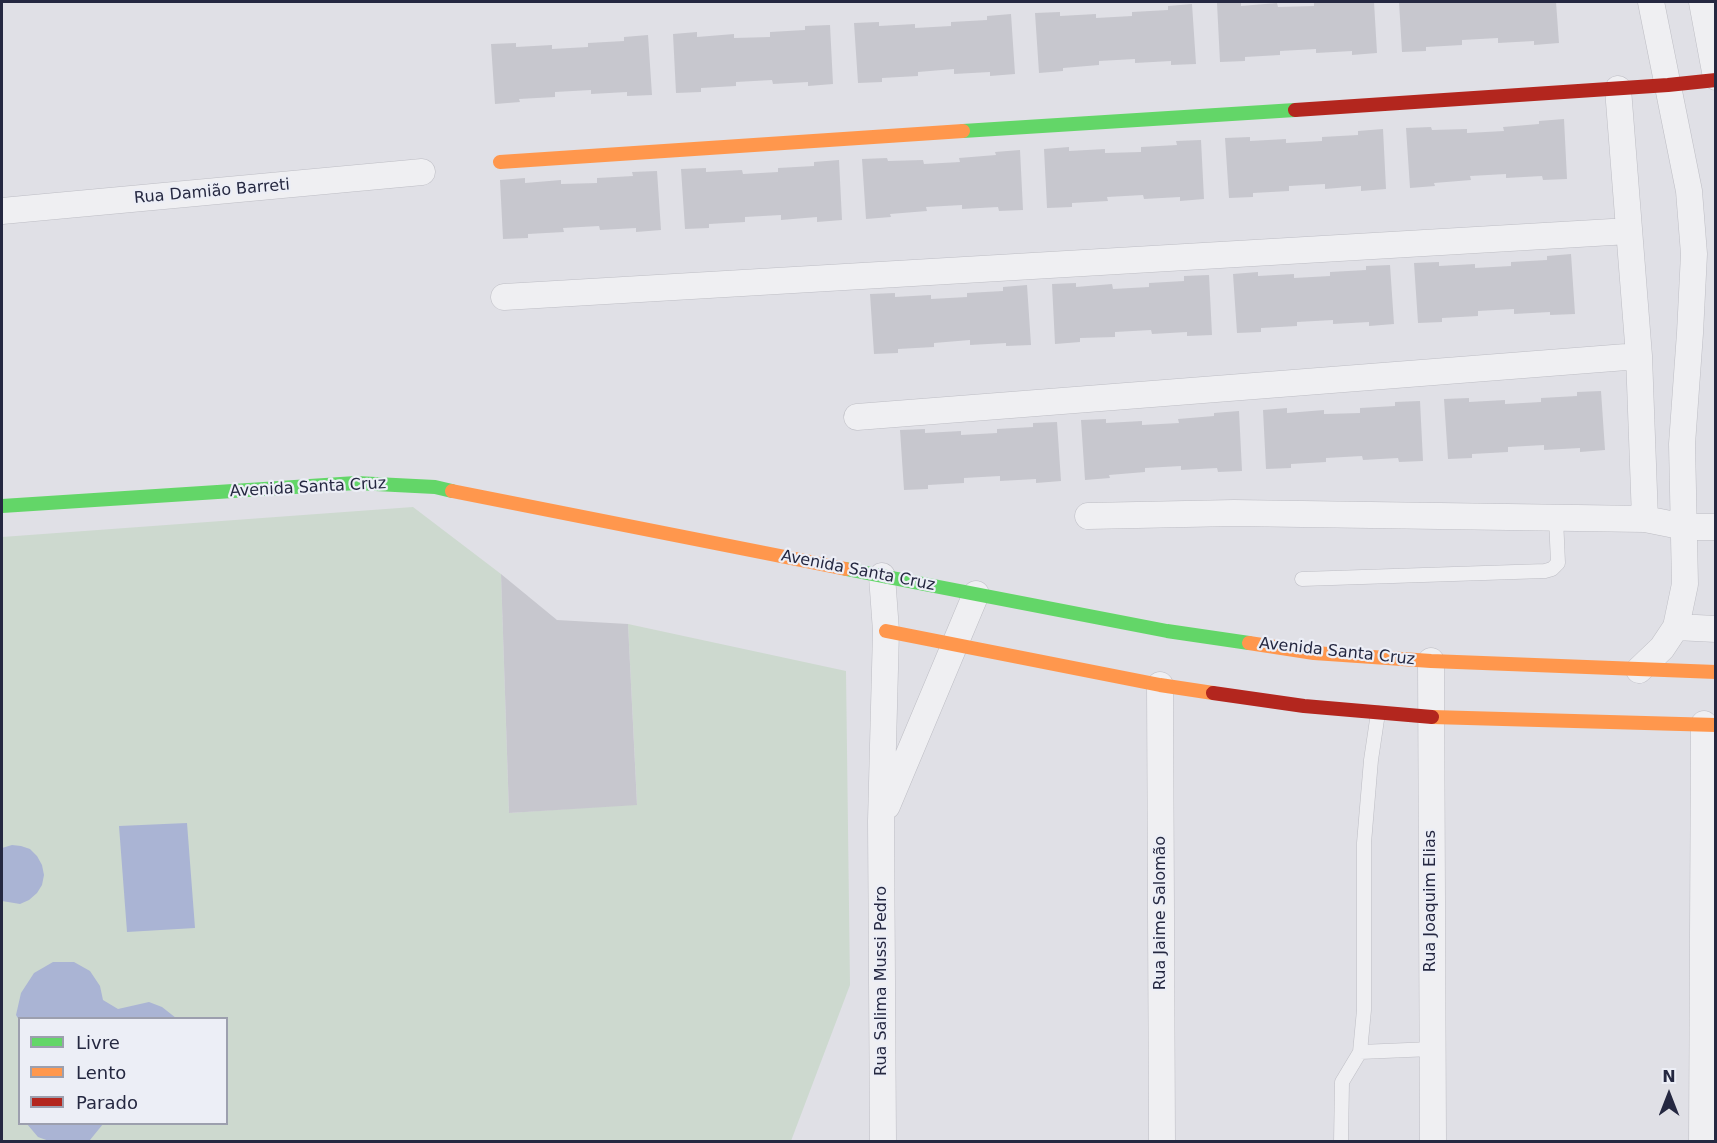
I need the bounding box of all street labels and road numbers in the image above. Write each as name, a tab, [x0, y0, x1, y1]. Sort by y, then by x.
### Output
street label: Rua Damião Barreti	[133, 176, 291, 208]
street label: Avenida Santa Cruz	[229, 474, 387, 502]
street label: Avenida Santa Cruz	[779, 547, 937, 595]
street label: Avenida Santa Cruz	[1258, 634, 1416, 670]
street label: Rua Joaquim Elias	[1421, 830, 1441, 972]
street label: Rua Jaime Salomão	[1151, 836, 1171, 990]
street label: Rua Salima Mussi Pedro	[872, 886, 892, 1076]

